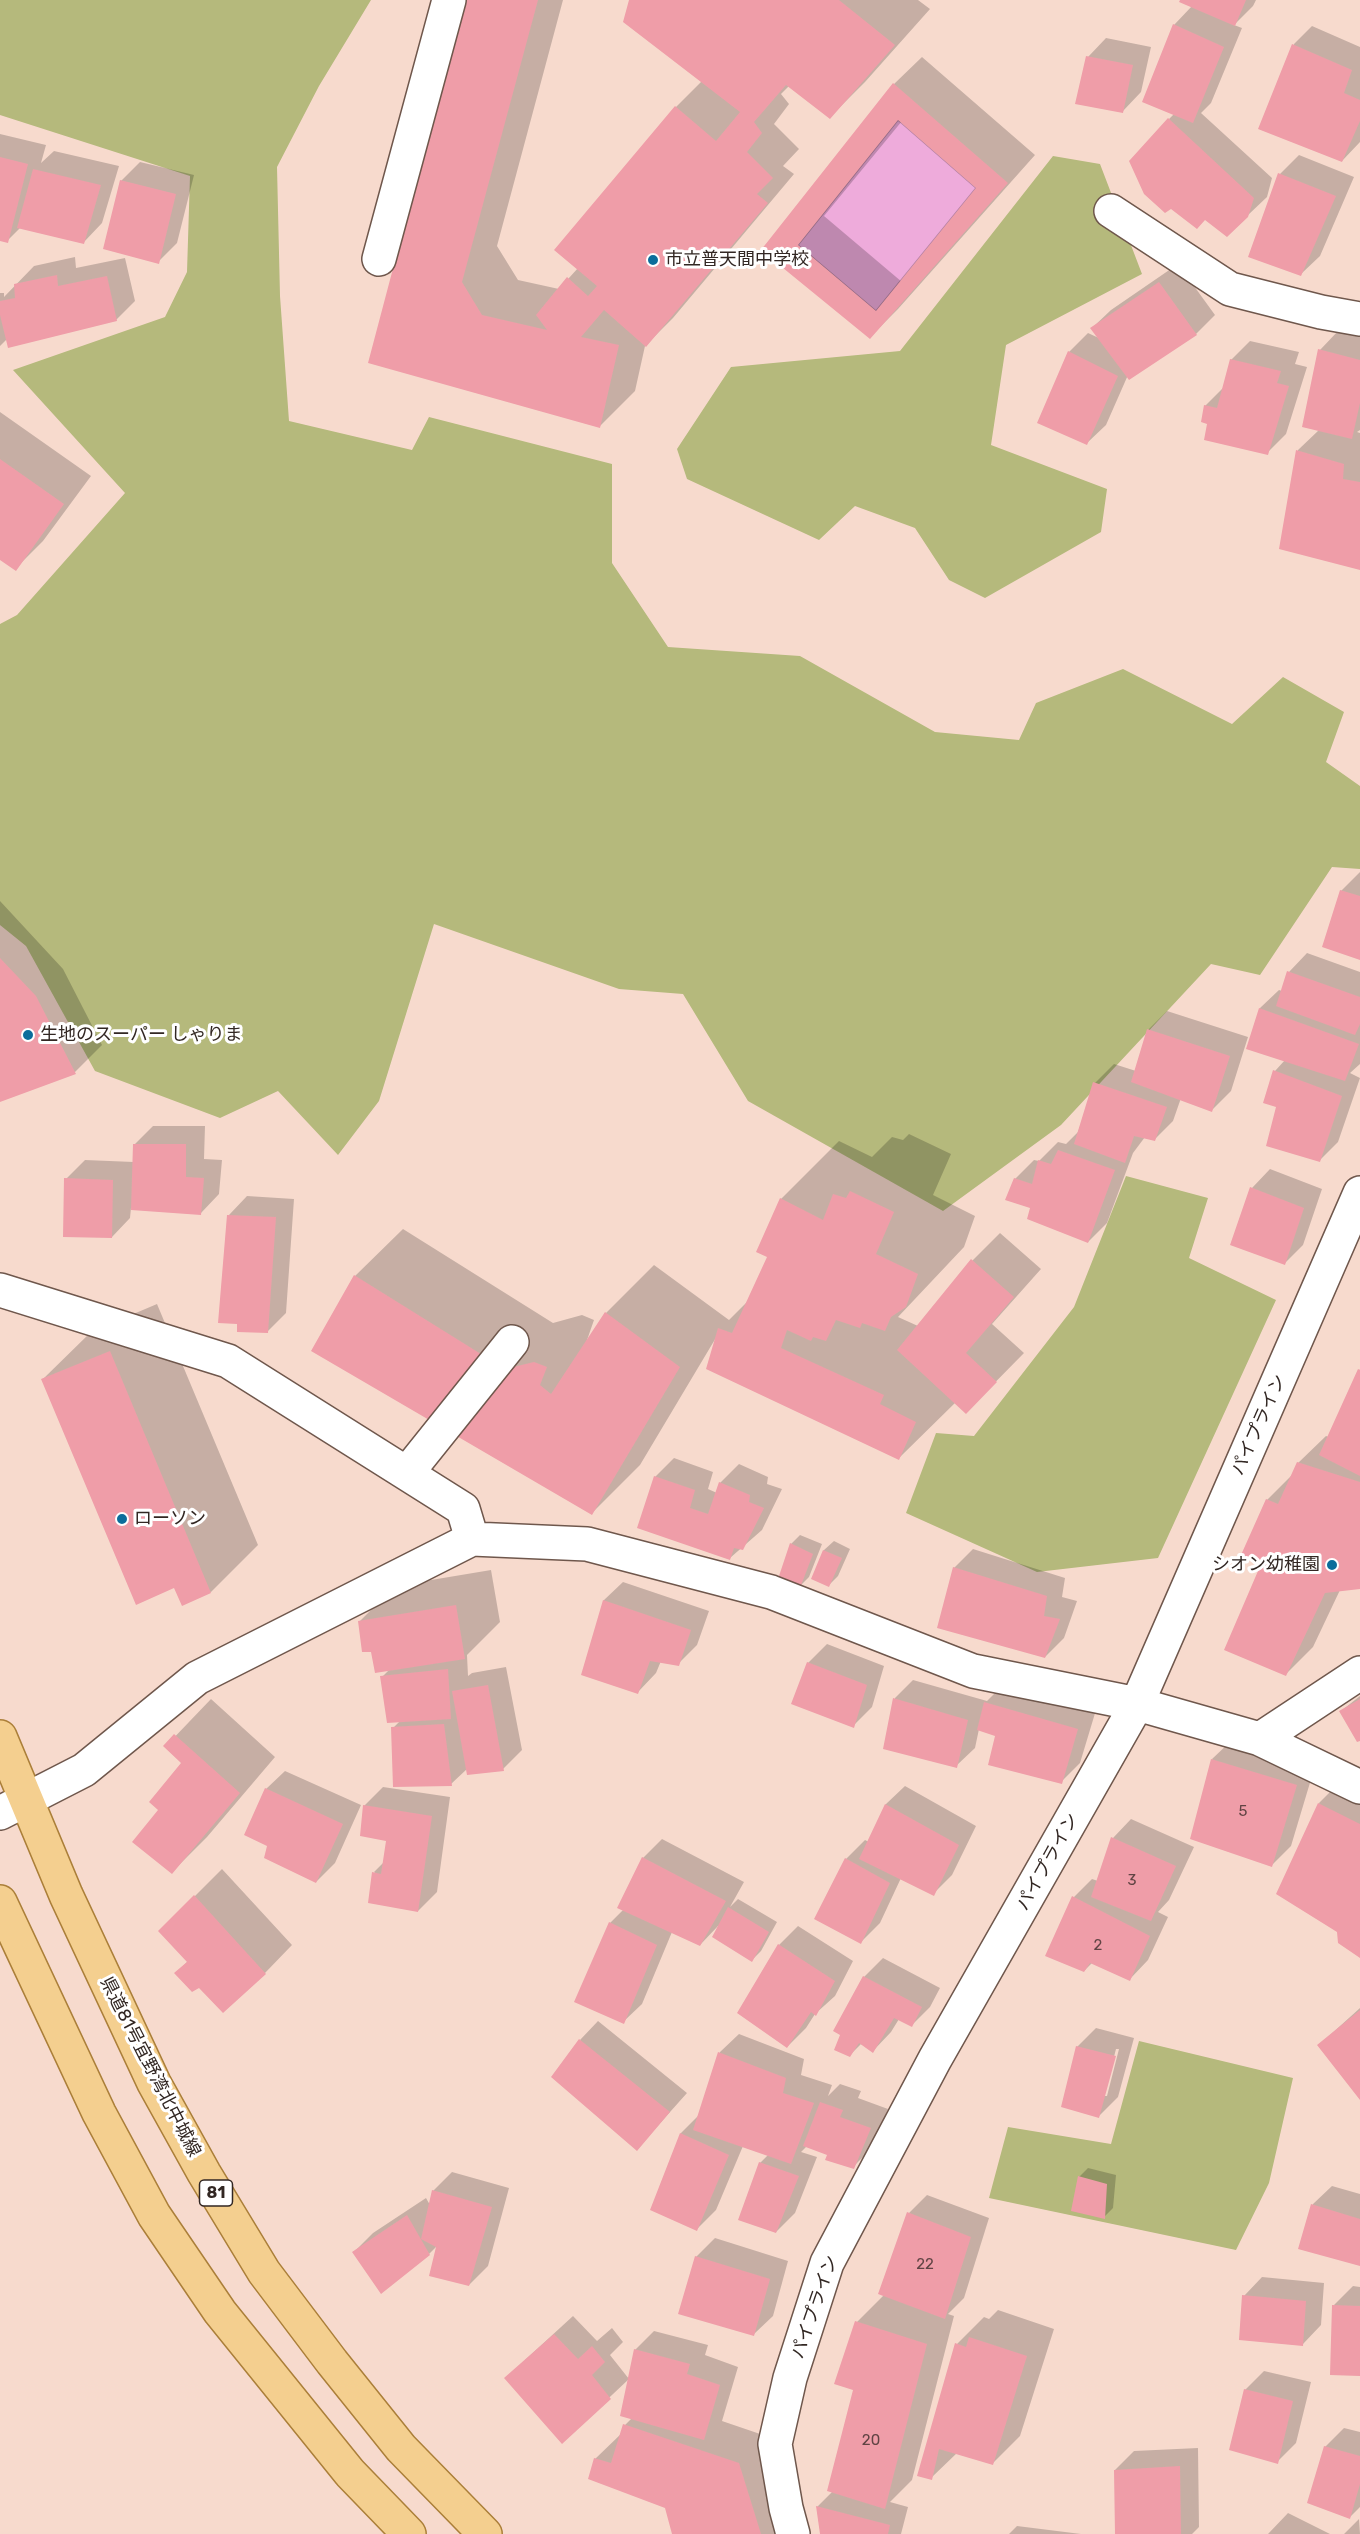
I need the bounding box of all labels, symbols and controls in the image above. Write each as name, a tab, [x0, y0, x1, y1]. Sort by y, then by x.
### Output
place label: 市立普天間中学校	[665, 249, 809, 271]
marker: 市立普天間中学校	[646, 253, 660, 267]
place label: 生地のスーパー しゃりま	[40, 1024, 242, 1046]
marker: 生地のスーパー しゃりま	[21, 1028, 35, 1042]
street label: パイプライン	[1227, 1371, 1291, 1479]
place label: ローソン	[134, 1508, 206, 1530]
marker: ローソン	[115, 1512, 129, 1526]
place label: シオン幼稚園	[1212, 1554, 1320, 1576]
marker: シオン幼稚園	[1325, 1558, 1339, 1572]
house number: 5	[1239, 1803, 1247, 1821]
street label: パイプライン	[1012, 1810, 1084, 1914]
house number: 3	[1127, 1872, 1137, 1890]
house number: 2	[1094, 1937, 1102, 1955]
street label: 県道81号宜野湾北中城線	[95, 1973, 205, 2161]
road number: 81	[200, 2180, 232, 2206]
street label: パイプライン	[787, 2252, 843, 2362]
house number: 22	[916, 2256, 934, 2274]
house number: 20	[862, 2432, 880, 2450]

